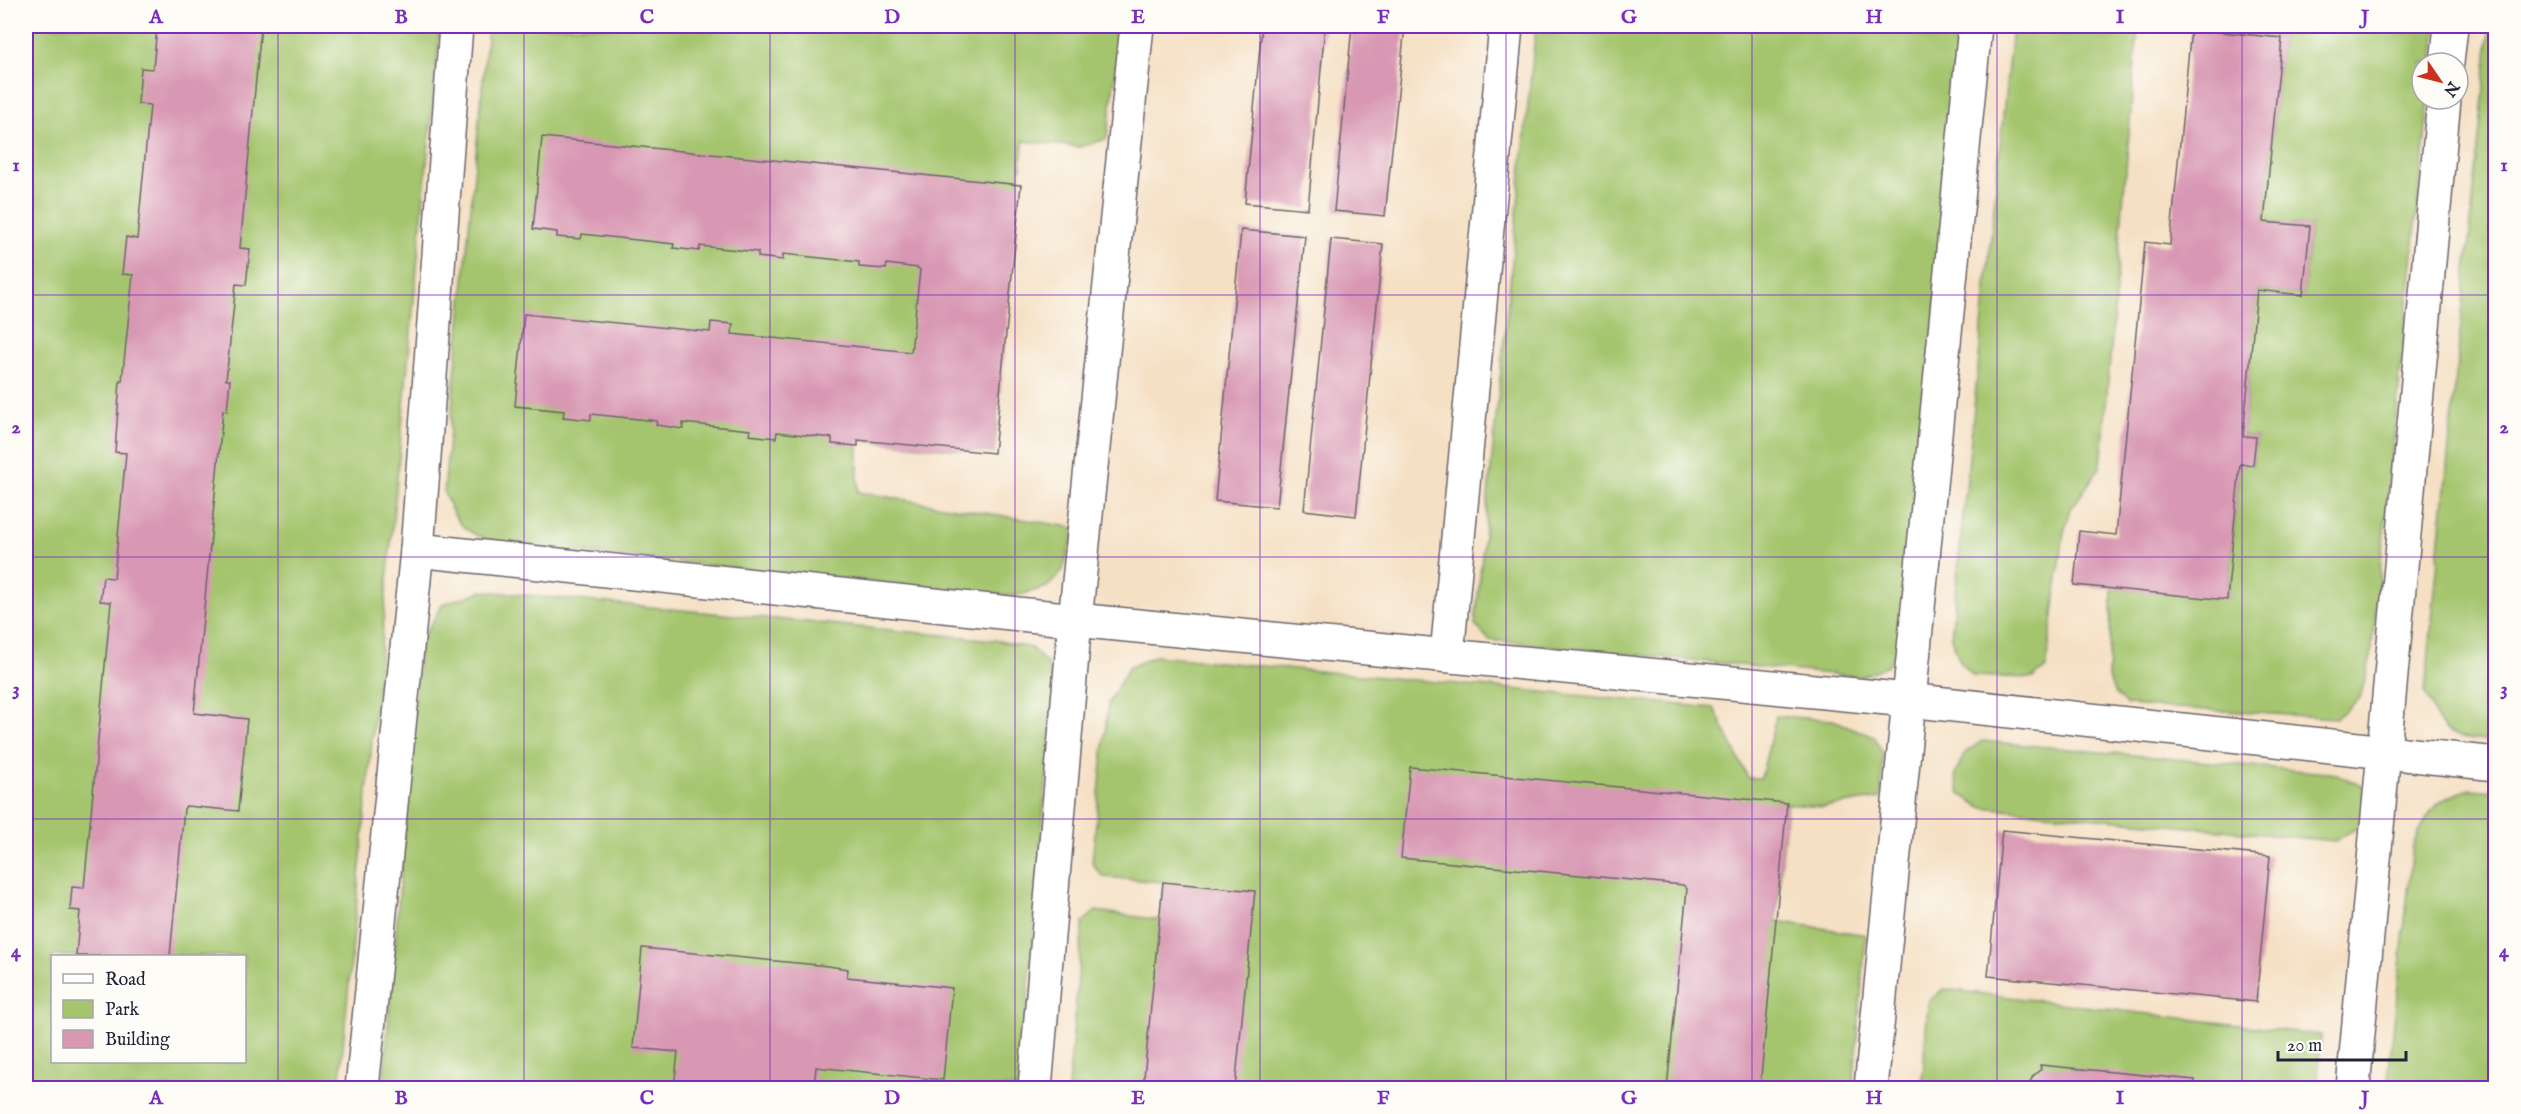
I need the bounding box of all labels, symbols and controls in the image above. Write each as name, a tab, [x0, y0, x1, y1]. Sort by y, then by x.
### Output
text: A	[148, 5, 164, 30]
text: B	[394, 5, 408, 30]
text: C	[640, 5, 654, 30]
text: D	[884, 5, 900, 30]
text: E	[1131, 5, 1145, 30]
text: F	[1377, 5, 1390, 30]
text: G	[1621, 5, 1638, 30]
text: H	[1865, 5, 1883, 30]
text: I	[2116, 5, 2125, 30]
text: J	[2358, 5, 2370, 30]
north arrow	[2410, 51, 2470, 111]
text: N	[2438, 76, 2463, 100]
text: 1	[12, 153, 20, 178]
text: 1	[2500, 153, 2508, 178]
text: 2	[11, 415, 21, 440]
text: 2	[2499, 415, 2509, 440]
text: 3	[12, 677, 20, 702]
text: 3	[2500, 677, 2508, 702]
text: 4	[11, 939, 22, 964]
text: 4	[2499, 939, 2510, 964]
legend	[51, 955, 246, 1063]
text: Road	[105, 969, 146, 992]
text: Park	[105, 999, 140, 1022]
scale bar	[2278, 1024, 2406, 1062]
text: Building	[105, 1029, 170, 1052]
text: 20 m	[2287, 1035, 2322, 1058]
text: A	[148, 1086, 164, 1111]
text: B	[394, 1086, 408, 1111]
text: C	[640, 1086, 654, 1111]
text: D	[884, 1086, 900, 1111]
text: E	[1131, 1086, 1145, 1111]
text: F	[1377, 1086, 1390, 1111]
text: G	[1621, 1086, 1638, 1111]
text: H	[1865, 1086, 1883, 1111]
text: I	[2116, 1086, 2125, 1111]
text: J	[2358, 1086, 2370, 1111]

